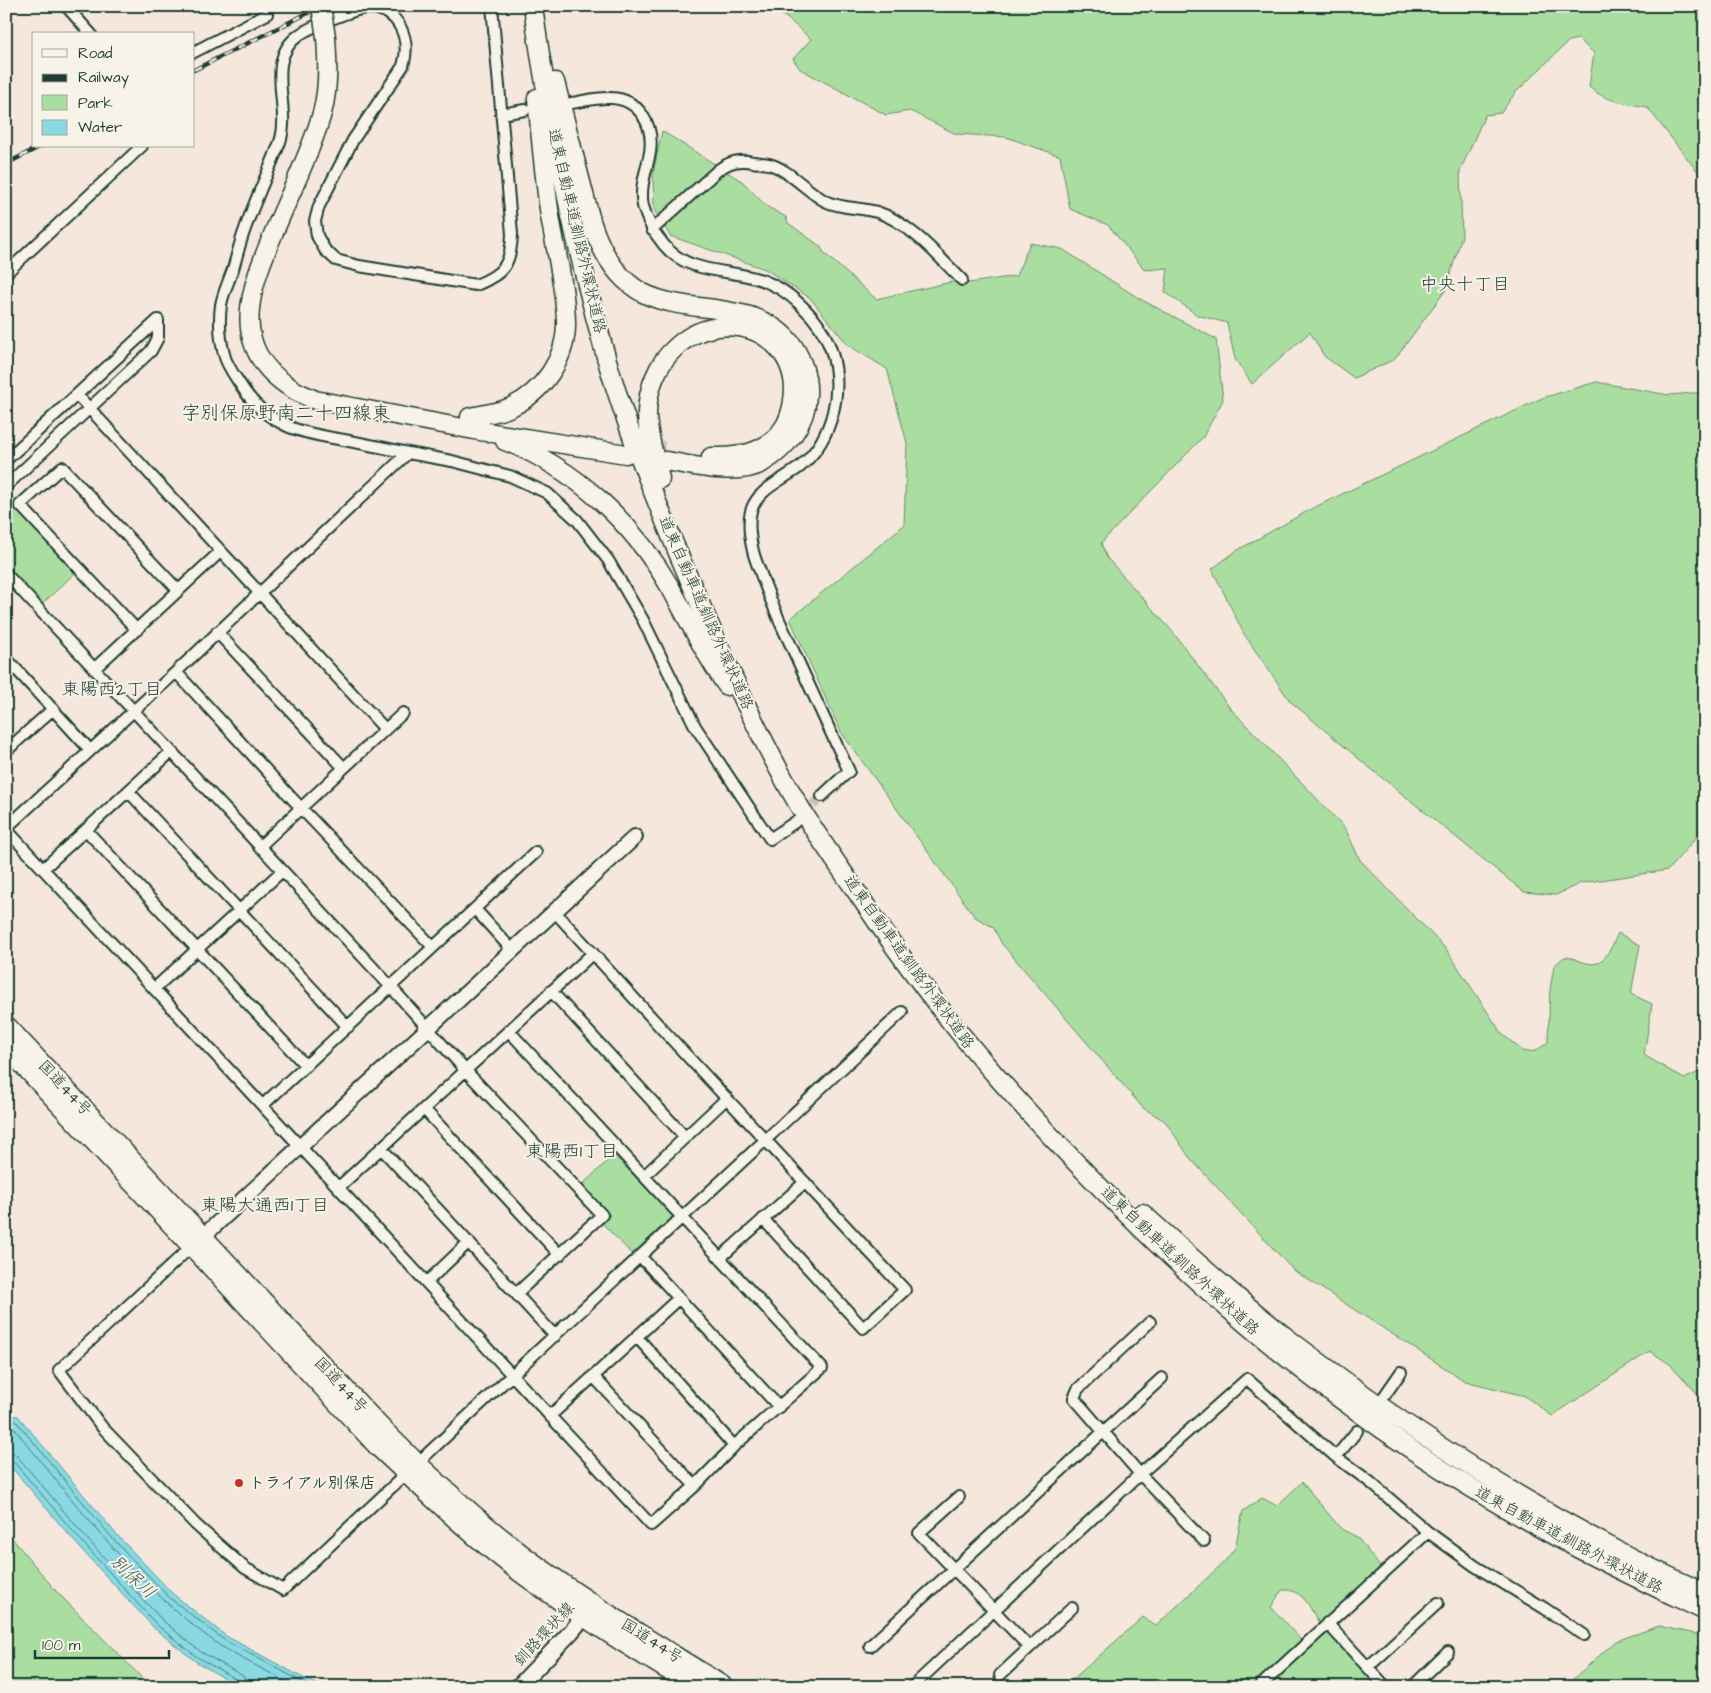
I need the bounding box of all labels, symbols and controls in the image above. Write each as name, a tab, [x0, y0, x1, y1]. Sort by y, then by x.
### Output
legend	[32, 32, 195, 148]
text: Road	[78, 43, 113, 64]
text: Railway	[78, 67, 129, 89]
text: Park	[78, 93, 113, 114]
text: Water	[78, 117, 122, 138]
street label: 道東自動車道;釧路外環状道路	[543, 126, 611, 336]
district label: 中央十丁目	[1420, 272, 1510, 297]
district label: 字別保原野南二十四線東	[181, 400, 391, 427]
street label: 道東自動車道;釧路外環状道路	[653, 513, 759, 713]
district label: 東陽西2丁目	[62, 677, 162, 702]
street label: 道東自動車道;釧路外環状道路	[838, 871, 980, 1053]
street label: 国道44号	[33, 1055, 97, 1121]
district label: 東陽西1丁目	[526, 1139, 618, 1164]
street label: 道東自動車道;釧路外環状道路	[1096, 1181, 1264, 1341]
district label: 東陽大通西1丁目	[201, 1193, 329, 1218]
street label: 国道44号	[309, 1352, 373, 1418]
place label: トライアル別保店	[249, 1472, 376, 1494]
marker: トライアル別保店	[233, 1477, 245, 1489]
street label: 道東自動車道;釧路外環状道路	[1471, 1481, 1667, 1599]
water label: 別保川	[105, 1549, 161, 1605]
street label: 釧路環状線	[509, 1597, 579, 1671]
street label: 国道44号	[617, 1613, 687, 1669]
scale bar	[35, 1628, 169, 1660]
text: 100 m	[42, 1635, 81, 1656]

